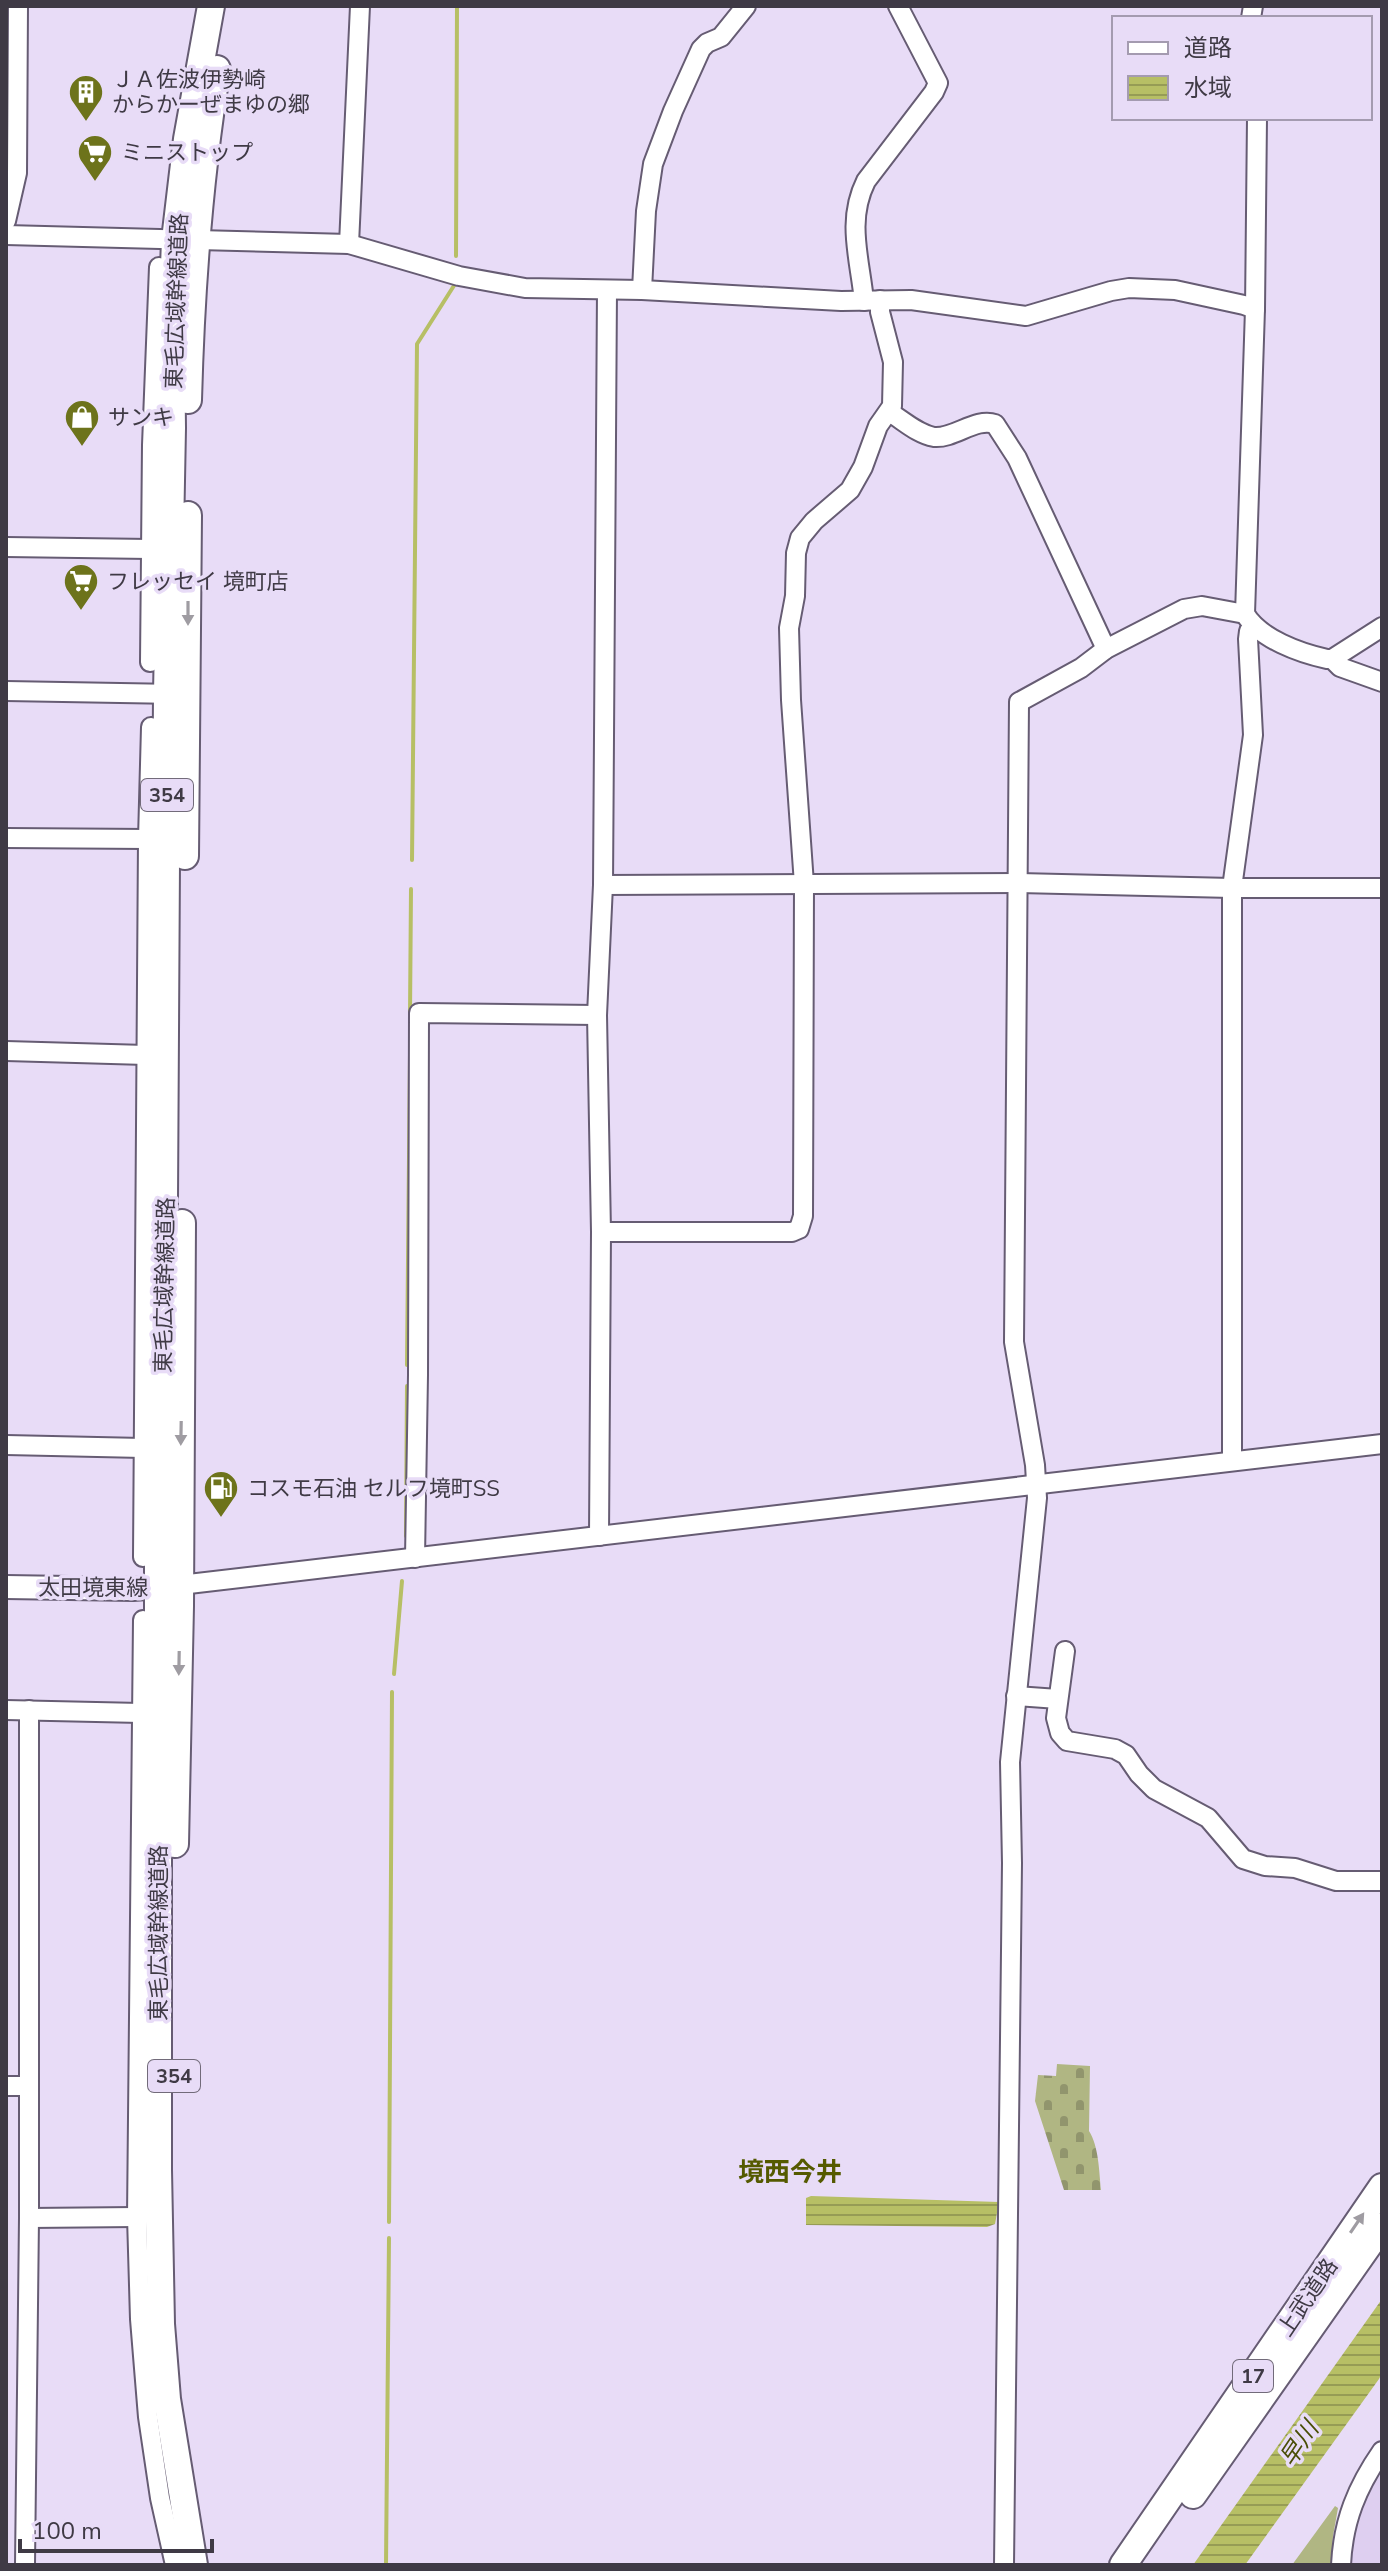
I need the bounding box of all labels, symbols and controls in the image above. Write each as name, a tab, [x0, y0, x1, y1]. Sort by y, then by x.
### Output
legend	[1112, 16, 1372, 120]
text: 道路	[1184, 32, 1232, 64]
place label: ＪＡ佐波伊勢崎 からかーぜまゆの郷	[112, 65, 310, 120]
text: 水域	[1184, 72, 1232, 104]
building icon: ＪＡ佐波伊勢崎 からかーぜまゆの郷	[67, 73, 105, 123]
supermarket icon: ミニストップ	[76, 133, 114, 183]
place label: ミニストップ	[121, 138, 253, 168]
street label: 東毛広域幹線道路	[159, 213, 195, 390]
shop icon: サンキ	[63, 398, 101, 448]
place label: サンキ	[108, 403, 174, 433]
supermarket icon: フレッセイ 境町店	[62, 562, 100, 612]
place label: フレッセイ 境町店	[107, 567, 289, 597]
one-way arrow	[182, 601, 194, 626]
road number: 354	[141, 779, 193, 811]
street label: 東毛広域幹線道路	[148, 1197, 182, 1373]
one-way arrow	[175, 1421, 187, 1446]
fuel station icon: コスモ石油 セルフ境町SS	[202, 1469, 240, 1519]
place label: コスモ石油 セルフ境町SS	[247, 1474, 500, 1504]
street label: 太田境東線	[38, 1573, 148, 1603]
one-way arrow	[173, 1651, 186, 1676]
street label: 東毛広域幹線道路	[144, 1845, 174, 2021]
road number: 354	[148, 2060, 200, 2092]
district label: 境西今井	[738, 2155, 842, 2190]
one-way arrow	[1349, 2213, 1364, 2234]
street label: 上武道路	[1271, 2253, 1345, 2342]
road number: 17	[1233, 2360, 1273, 2392]
water label: 早川	[1272, 2413, 1327, 2473]
scale bar	[20, 2503, 212, 2553]
text: 100 m	[32, 2515, 102, 2547]

